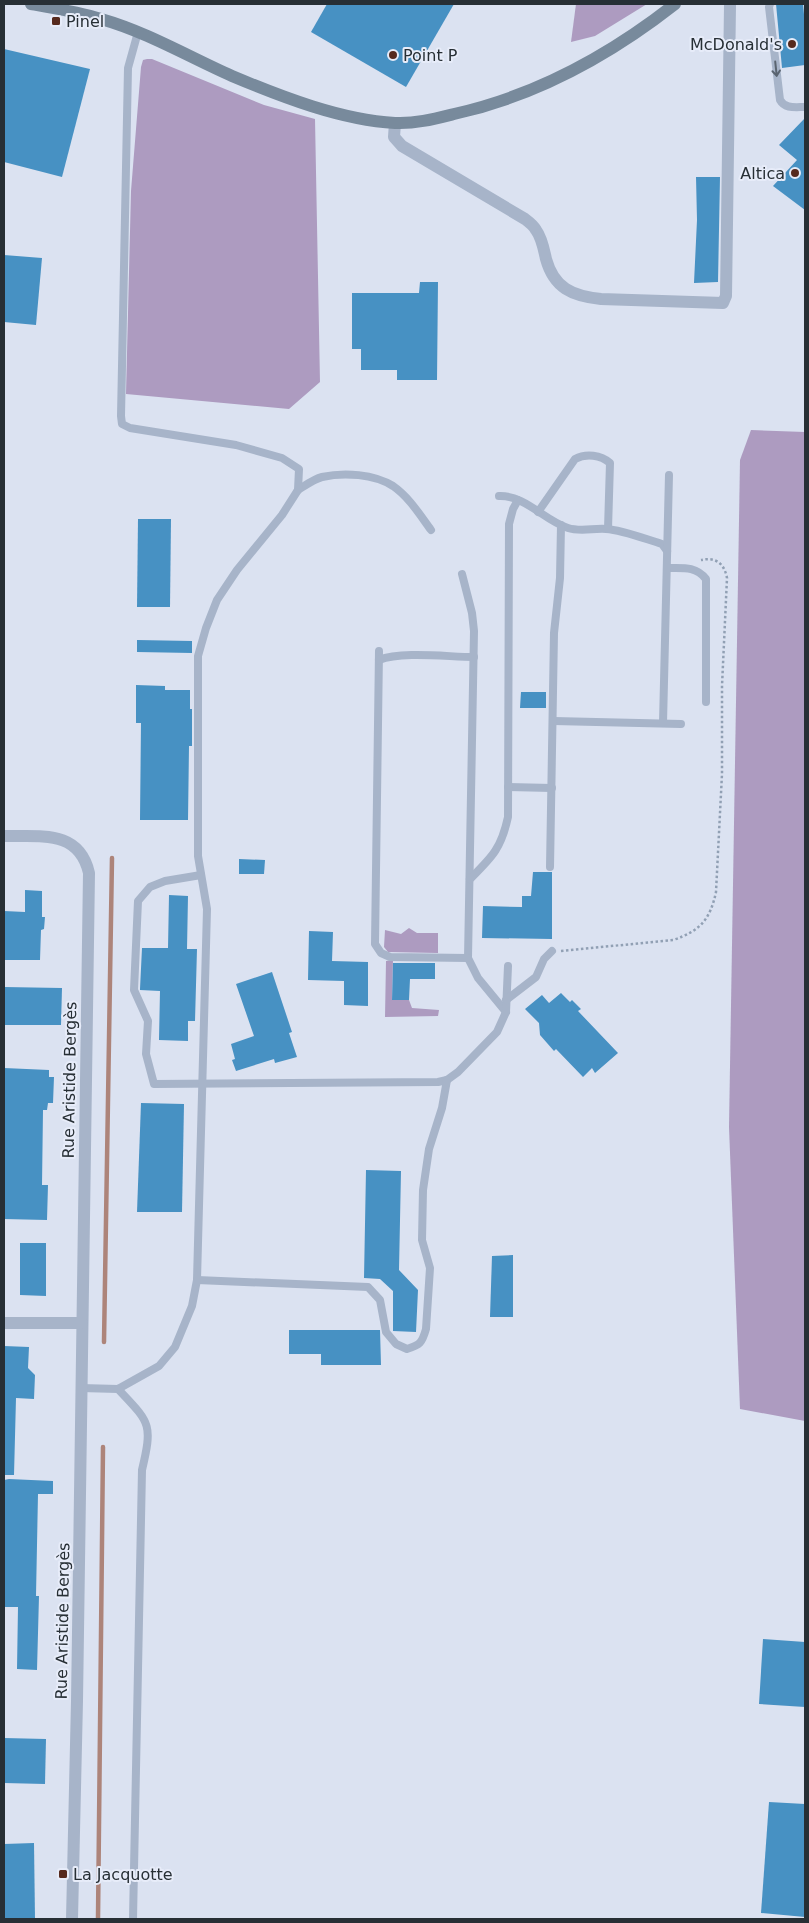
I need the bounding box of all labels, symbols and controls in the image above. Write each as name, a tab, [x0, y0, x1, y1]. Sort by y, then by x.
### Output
place label: Pinel	[66, 12, 104, 31]
marker: Pinel	[50, 15, 62, 27]
place label: McDonald's	[690, 35, 782, 54]
marker: McDonald's	[786, 38, 798, 50]
place label: Point P	[403, 46, 458, 65]
marker: Point P	[387, 49, 399, 61]
one-way arrow	[771, 61, 781, 77]
place label: Altica	[740, 164, 785, 183]
marker: Altica	[789, 167, 801, 179]
street label: Rue Aristide Bergès	[59, 1001, 80, 1159]
street label: Rue Aristide Bergès	[52, 1542, 73, 1700]
place label: La Jacquotte	[73, 1865, 173, 1884]
marker: La Jacquotte	[57, 1868, 69, 1880]

